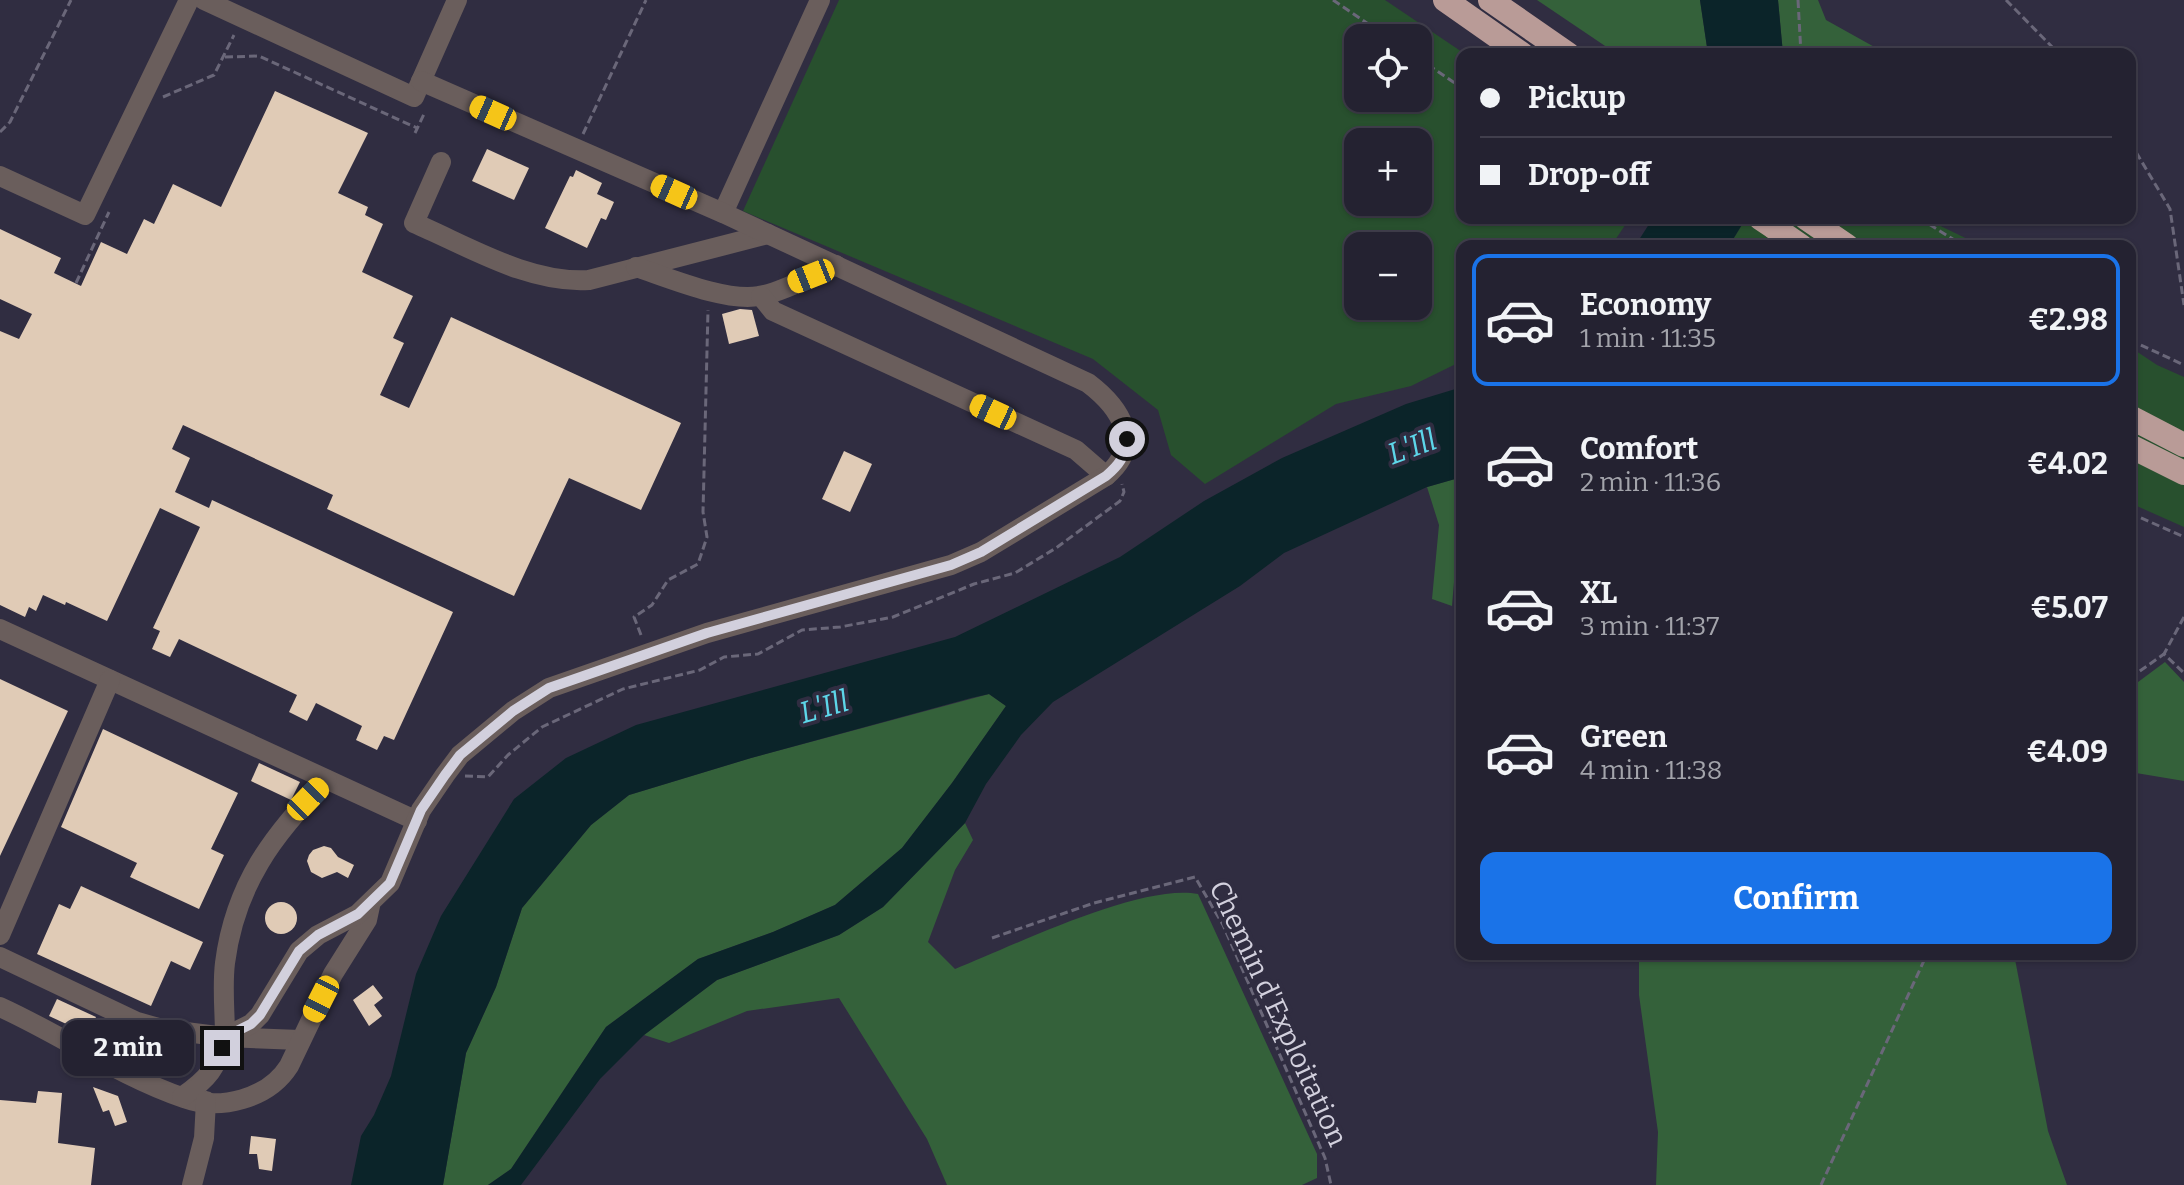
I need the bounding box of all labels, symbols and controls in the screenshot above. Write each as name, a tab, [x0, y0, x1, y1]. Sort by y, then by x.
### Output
map controls	[1344, 24, 1432, 320]
button: locate	[1344, 24, 1432, 112]
text: Pickup	[1528, 80, 1626, 116]
car	[466, 92, 520, 134]
button: +	[1344, 128, 1432, 216]
text: Drop-off	[1528, 157, 1650, 193]
car	[647, 171, 701, 213]
button: −	[1344, 232, 1432, 320]
car	[784, 256, 838, 296]
icon: car	[1484, 284, 1556, 356]
text: Economy	[1580, 287, 1711, 323]
text: €2.98	[2028, 302, 2108, 338]
text: 1 min · 11:35	[1580, 323, 1716, 354]
car	[966, 391, 1020, 433]
route start	[1109, 421, 1145, 457]
water label: L'Ill	[1383, 422, 1441, 472]
icon: car	[1484, 428, 1556, 500]
text: Comfort	[1580, 431, 1698, 467]
text: €4.02	[2027, 446, 2108, 482]
text: 2 min · 11:36	[1580, 467, 1721, 498]
icon: car	[1484, 572, 1556, 644]
text: XL	[1580, 575, 1617, 611]
text: €5.07	[2031, 590, 2108, 626]
text: 3 min · 11:37	[1580, 611, 1719, 642]
water label: L'Ill	[795, 683, 853, 731]
icon: car	[1484, 716, 1556, 788]
text: Green	[1580, 719, 1667, 755]
text: €4.09	[2026, 734, 2108, 770]
text: 4 min · 11:38	[1580, 755, 1722, 786]
car	[283, 773, 333, 825]
button: Confirm	[1480, 852, 2112, 944]
street label: Chemin d'Exploitation	[1202, 875, 1355, 1152]
car	[299, 972, 343, 1026]
callout: 2 min	[62, 1020, 194, 1076]
route end	[204, 1030, 240, 1066]
text: 2 min	[93, 1032, 163, 1063]

